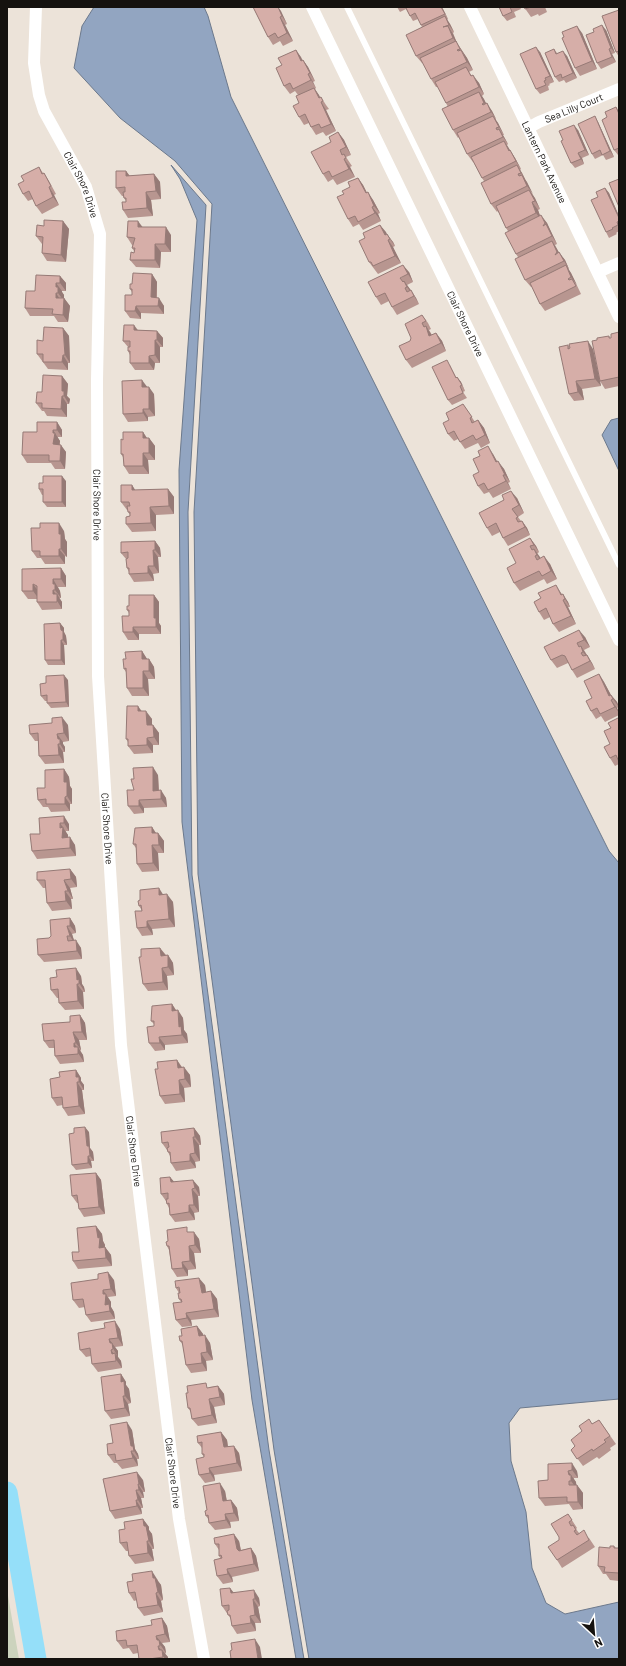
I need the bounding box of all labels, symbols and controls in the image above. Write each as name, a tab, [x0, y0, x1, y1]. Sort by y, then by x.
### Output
street label: Sea Lilly Court	[543, 90, 605, 125]
street label: Lantern Park Avenue	[520, 119, 569, 205]
street label: Clair Shore Drive	[61, 149, 101, 219]
street label: Clair Shore Drive	[445, 289, 487, 359]
street label: Clair Shore Drive	[91, 469, 104, 541]
street label: Clair Shore Drive	[99, 793, 116, 865]
street label: Clair Shore Drive	[124, 1115, 144, 1188]
street label: Clair Shore Drive	[163, 1437, 184, 1509]
north arrow	[574, 1614, 614, 1654]
text: N	[592, 1636, 605, 1651]

